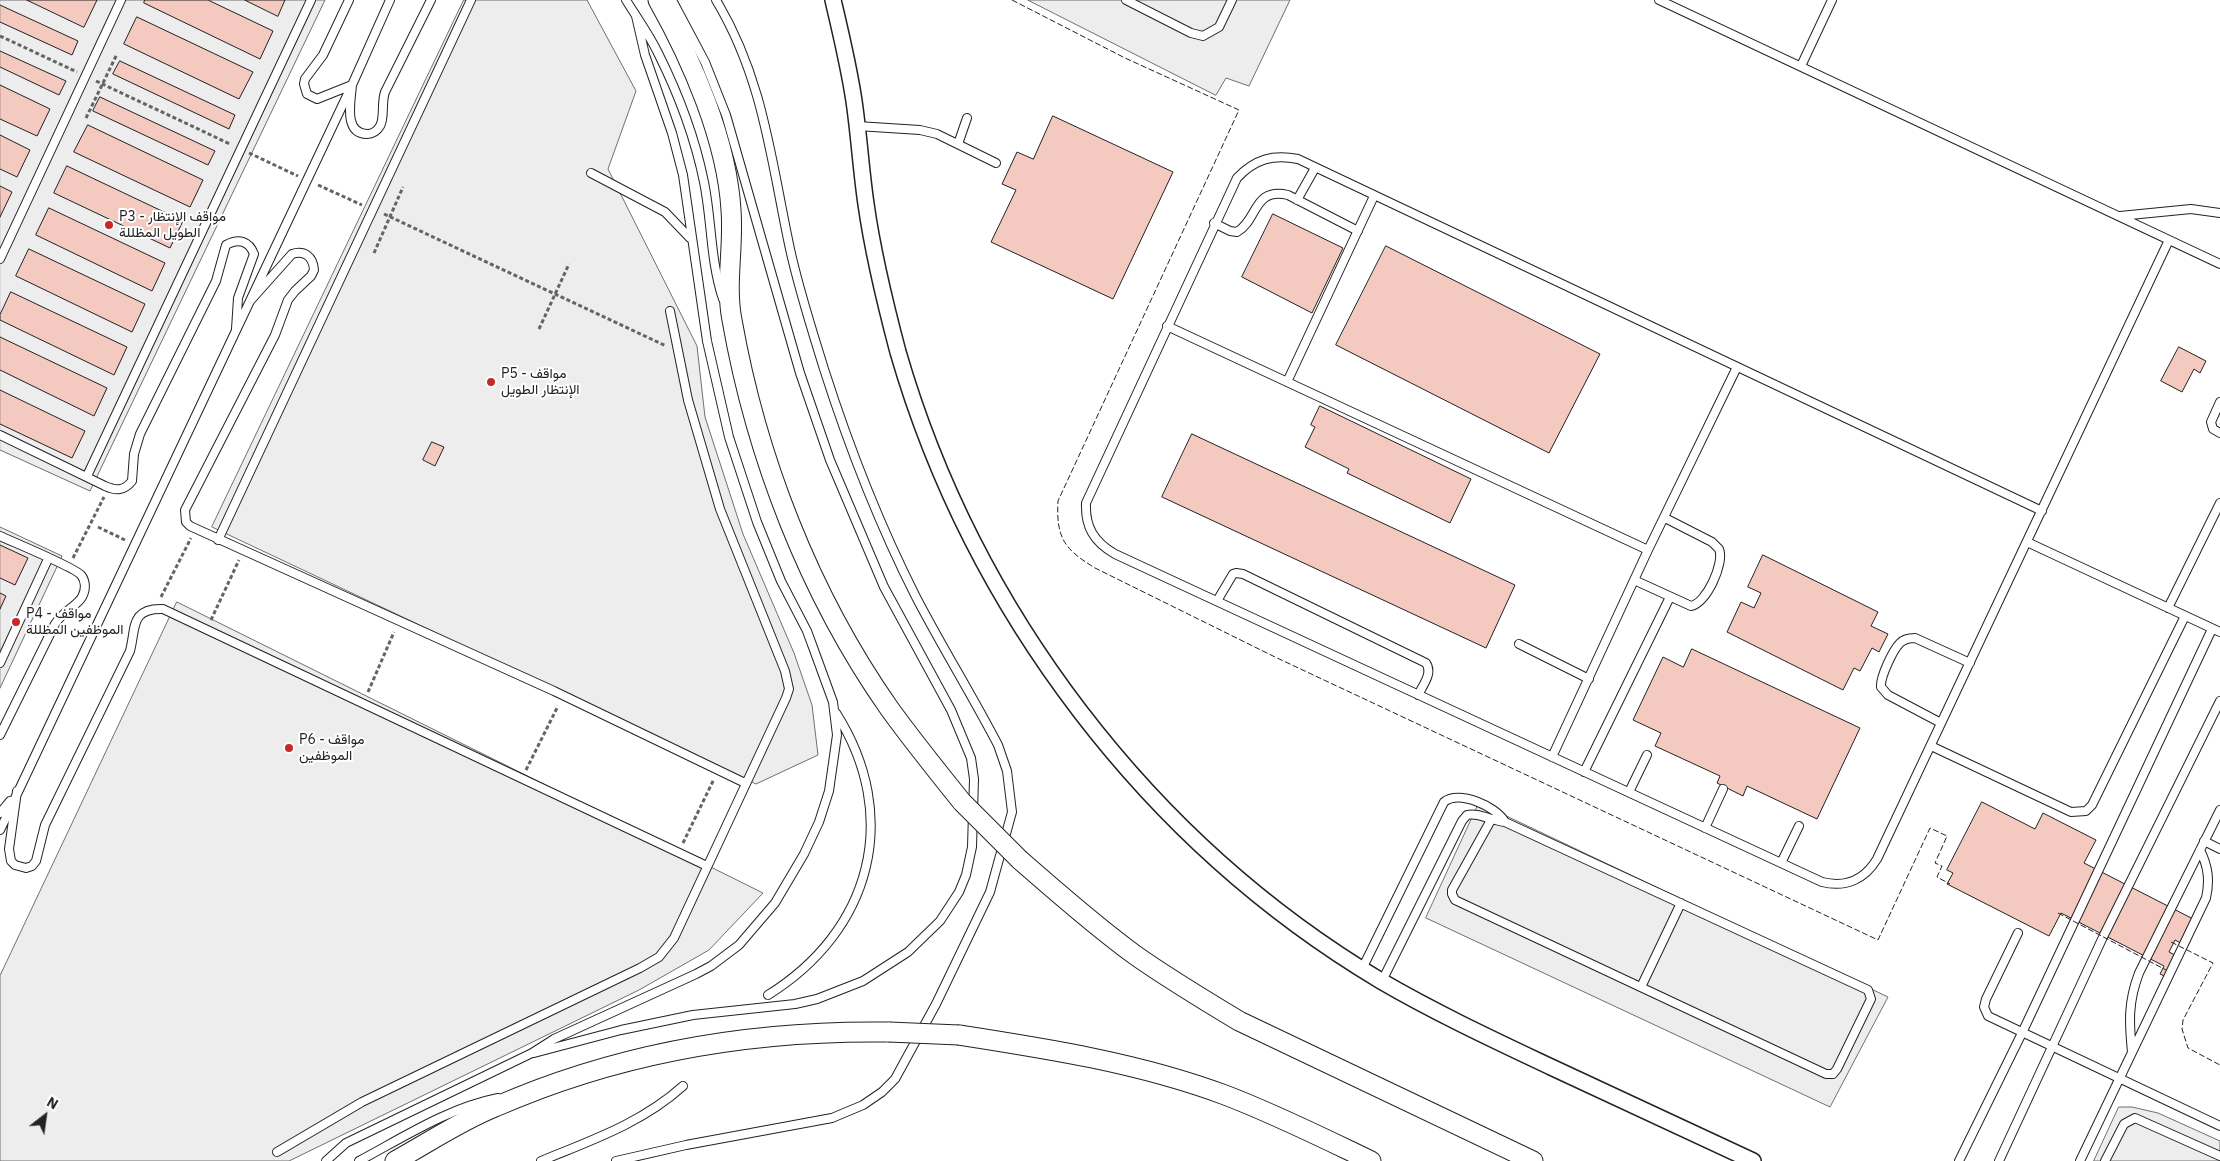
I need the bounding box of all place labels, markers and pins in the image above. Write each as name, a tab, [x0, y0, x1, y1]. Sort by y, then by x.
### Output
place label: P3 - مواقف الإنتظار الطويل المظللة	[119, 209, 226, 242]
marker: P3 - مواقف الإنتظار الطويل المظللة	[103, 219, 115, 231]
place label: P5 - مواقف الإنتظار الطويل	[501, 366, 580, 398]
marker: P5 - مواقف الإنتظار الطويل	[485, 376, 497, 388]
place label: P4 - مواقف الموظفين المظللة	[26, 606, 123, 638]
marker: P4 - مواقف الموظفين المظللة	[10, 616, 22, 628]
place label: P6 - مواقف الموظفين	[299, 732, 364, 764]
marker: P6 - مواقف الموظفين	[283, 742, 295, 754]

